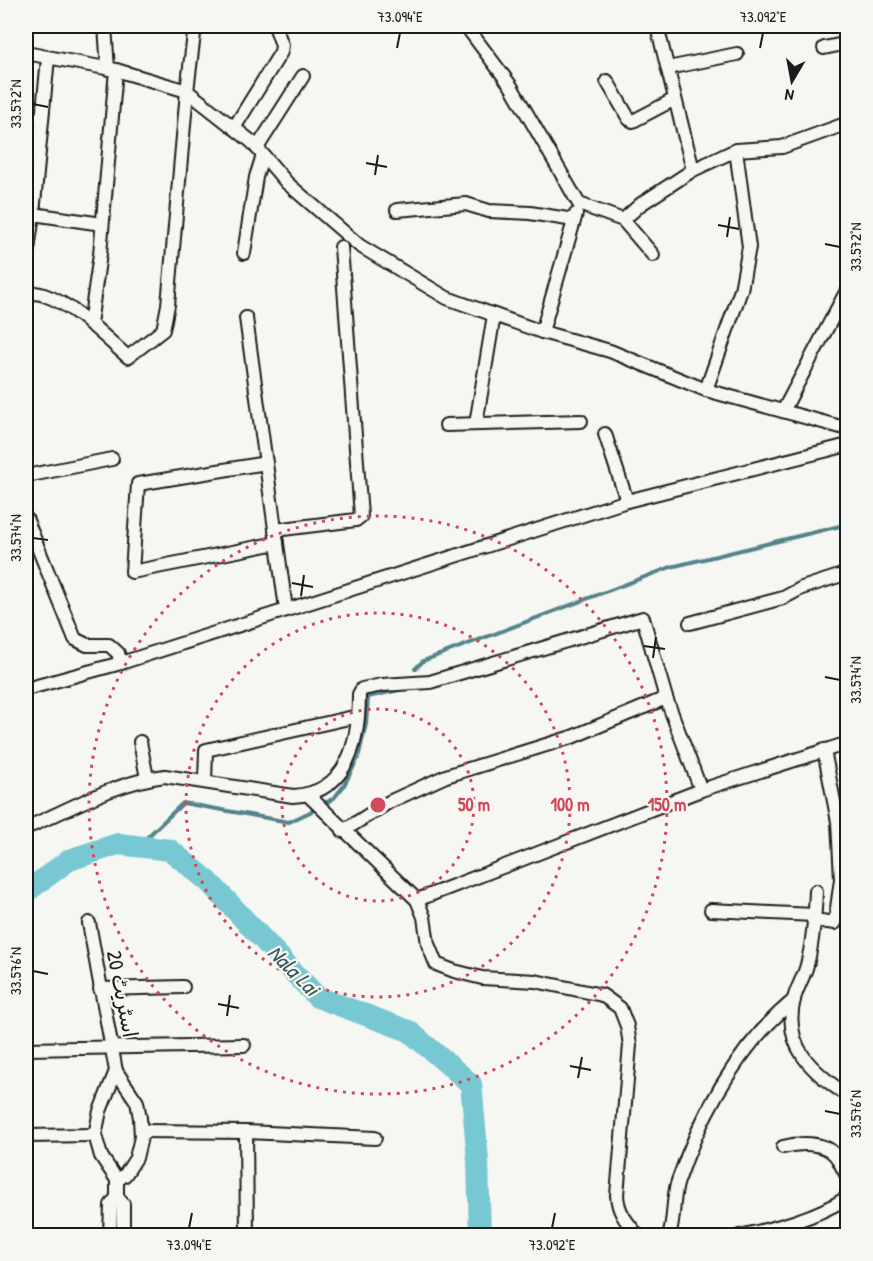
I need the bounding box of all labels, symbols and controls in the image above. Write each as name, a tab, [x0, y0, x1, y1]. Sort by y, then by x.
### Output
text: 73.094°E	[377, 6, 423, 27]
text: 73.092°E	[740, 6, 787, 27]
north arrow	[762, 51, 822, 111]
text: 33.572°N	[5, 80, 26, 128]
text: N	[783, 84, 795, 107]
text: 33.572°N	[845, 223, 866, 271]
text: 33.574°N	[5, 514, 26, 562]
text: 33.574°N	[845, 656, 866, 704]
text: 50 m	[458, 792, 490, 817]
text: 100 m	[550, 792, 590, 817]
text: 150 m	[648, 792, 686, 817]
centre of rings	[368, 795, 388, 815]
water label: Nala Lai	[262, 938, 328, 1004]
text: 33.576°N	[5, 947, 26, 995]
street label: اسٹریٹ 20	[100, 948, 145, 1040]
text: 33.576°N	[845, 1090, 866, 1138]
text: 73.094°E	[166, 1234, 212, 1255]
text: 73.092°E	[529, 1234, 576, 1255]

